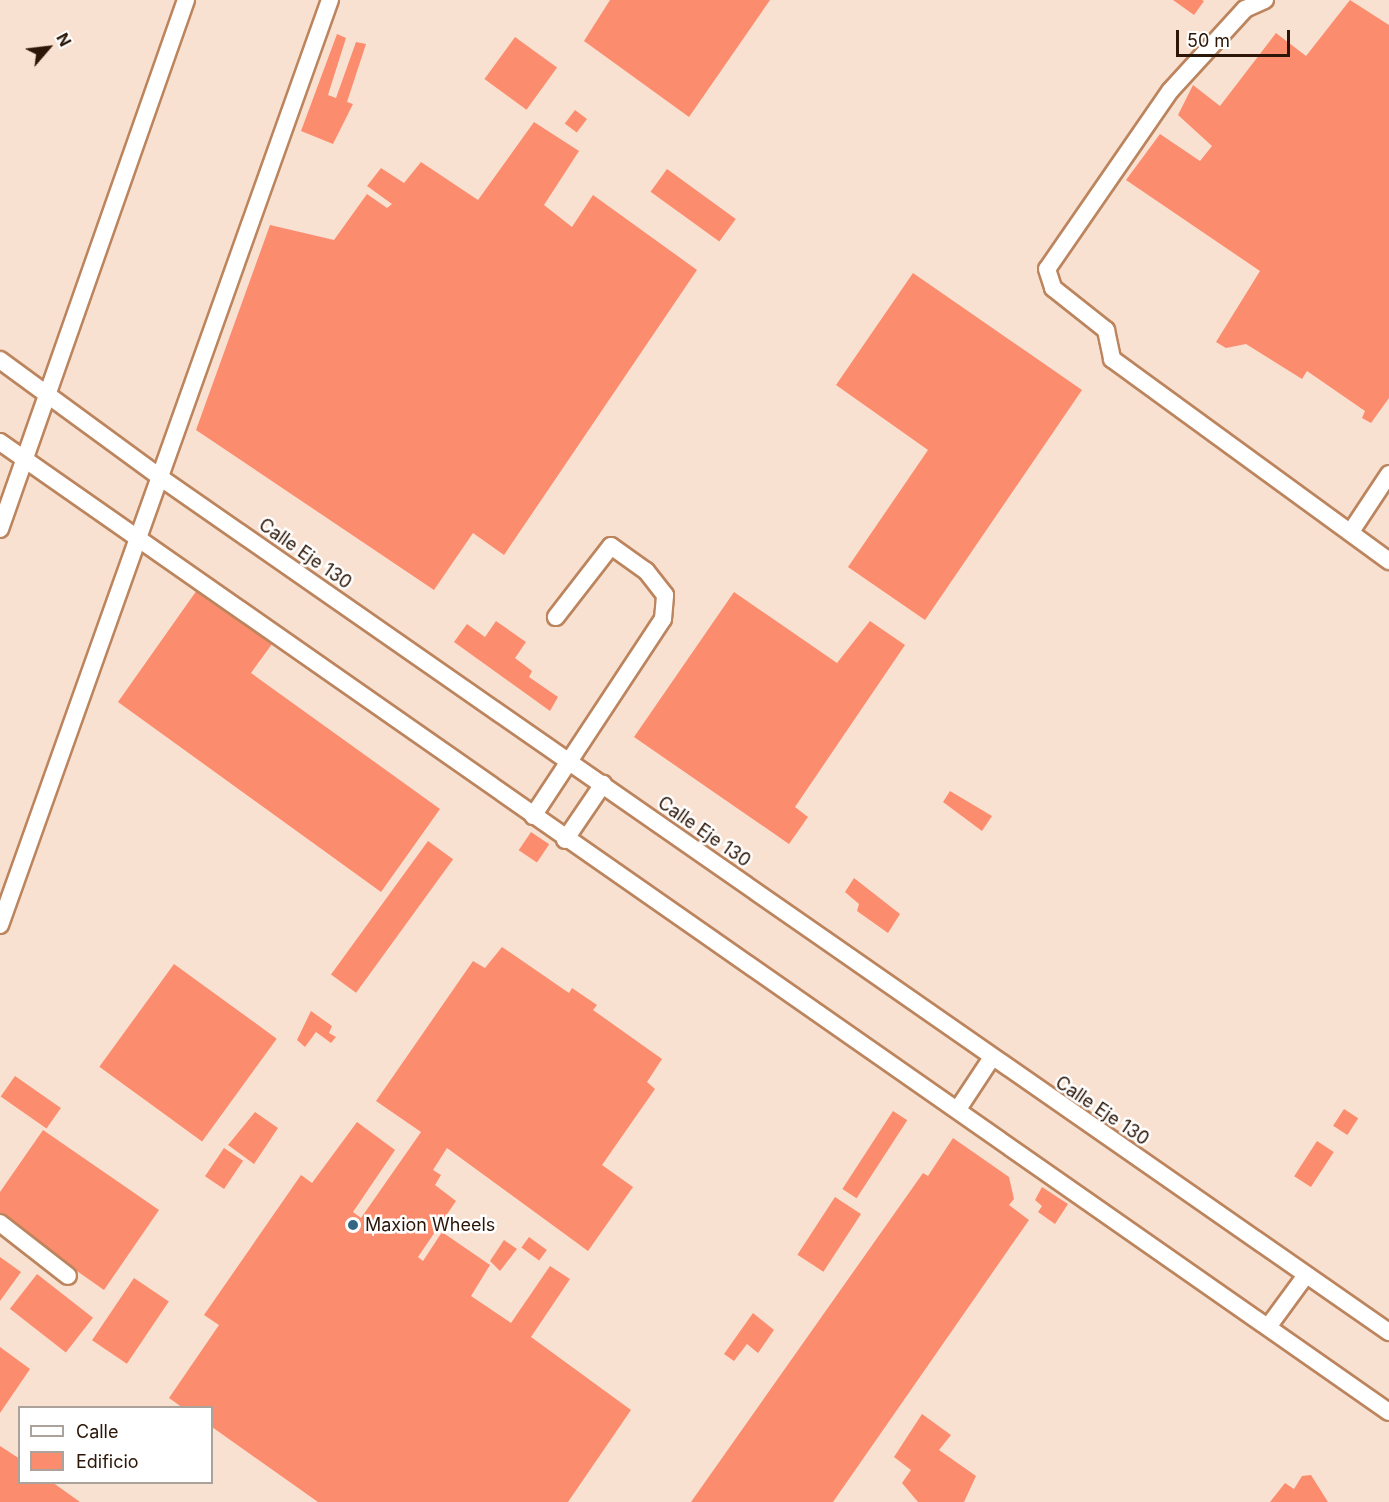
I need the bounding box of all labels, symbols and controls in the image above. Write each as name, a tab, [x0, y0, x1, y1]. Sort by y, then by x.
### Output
north arrow	[18, 18, 78, 78]
scale bar	[1179, 18, 1293, 56]
text: N	[52, 29, 76, 50]
text: 50 m	[1187, 30, 1230, 51]
street label: Calle Eje 130	[255, 514, 355, 594]
street label: Calle Eje 130	[654, 792, 754, 872]
street label: Calle Eje 130	[1051, 1072, 1153, 1150]
place label: Maxion Wheels	[365, 1214, 495, 1236]
marker: Maxion Wheels	[346, 1218, 360, 1232]
legend	[18, 1406, 213, 1484]
text: Calle	[76, 1421, 118, 1442]
text: Edificio	[76, 1451, 139, 1472]

